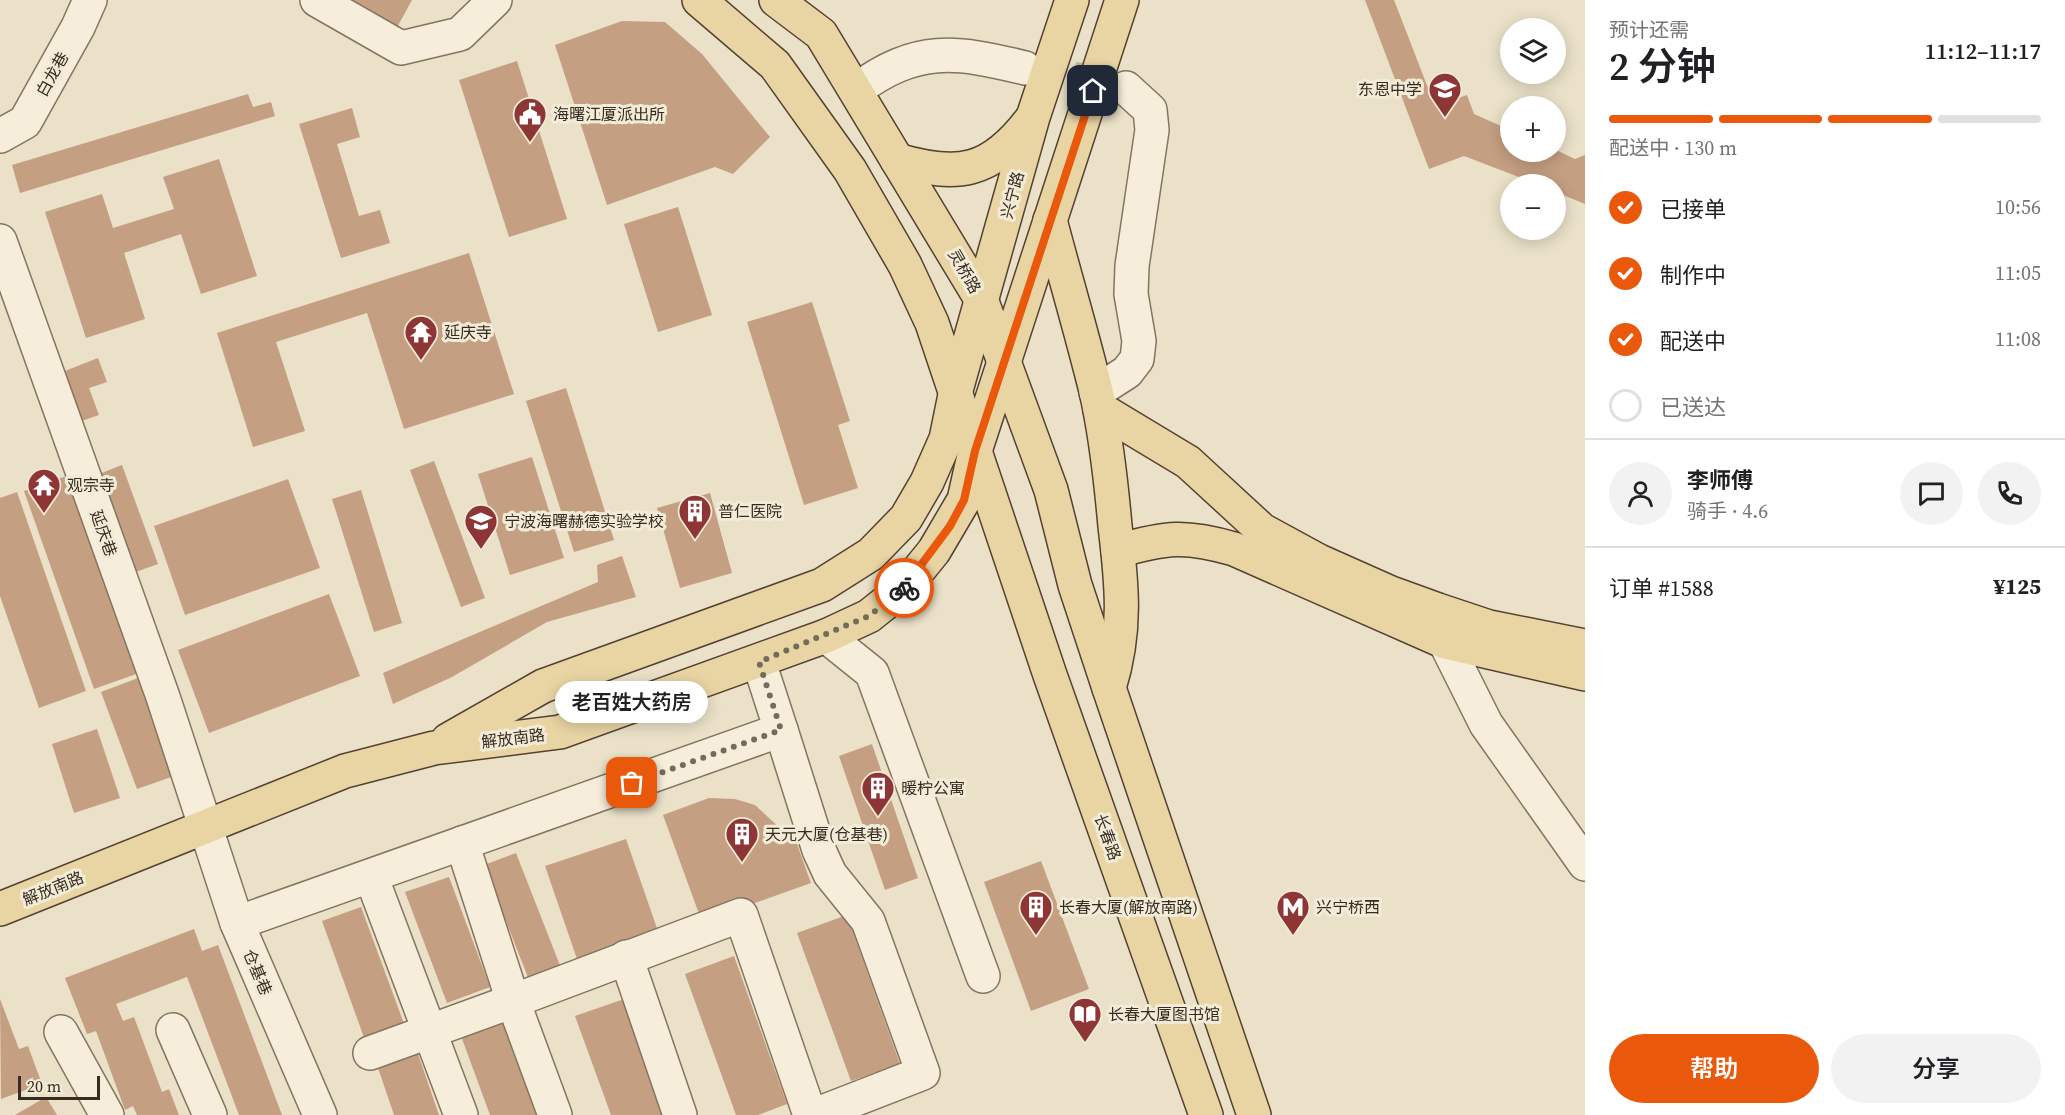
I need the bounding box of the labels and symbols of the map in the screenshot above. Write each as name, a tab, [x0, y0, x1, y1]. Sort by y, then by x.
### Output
street label: 白龙巷	[31, 48, 73, 100]
pin	[1067, 65, 1118, 116]
school or university icon: 东恩中学	[1427, 71, 1463, 118]
place label: 东恩中学	[1358, 78, 1422, 100]
public building icon: 海曙江厦派出所	[512, 96, 548, 143]
place label: 海曙江厦派出所	[553, 103, 665, 125]
street label: 兴宁路	[995, 169, 1029, 221]
street label: 灵桥路	[943, 245, 987, 297]
temple icon: 延庆寺	[403, 314, 439, 361]
place label: 延庆寺	[444, 321, 492, 343]
temple icon: 观宗寺	[26, 467, 62, 514]
place label: 观宗寺	[67, 474, 115, 496]
building icon: 普仁医院	[677, 493, 713, 540]
place label: 普仁医院	[718, 500, 782, 522]
school or university icon: 宁波海曙赫德实验学校	[463, 503, 499, 550]
street label: 延庆巷	[85, 507, 123, 559]
place label: 宁波海曙赫德实验学校	[504, 510, 664, 532]
courier	[874, 558, 934, 618]
callout: 老百姓大药房	[556, 681, 708, 723]
street label: 解放南路	[480, 723, 546, 753]
pin	[606, 757, 657, 808]
building icon: 暖柠公寓	[860, 770, 896, 817]
place label: 暖柠公寓	[901, 777, 965, 799]
street label: 长春路	[1089, 811, 1127, 863]
building icon: 天元大厦(仓基巷)	[724, 816, 760, 863]
place label: 天元大厦(仓基巷)	[765, 823, 888, 845]
street label: 解放南路	[19, 866, 87, 910]
building icon: 长春大厦(解放南路)	[1018, 889, 1054, 936]
metro station icon: 兴宁桥西	[1275, 889, 1311, 936]
place label: 长春大厦(解放南路)	[1059, 896, 1198, 918]
place label: 兴宁桥西	[1316, 896, 1380, 918]
street label: 仓基巷	[238, 946, 278, 998]
library icon: 长春大厦图书馆	[1067, 996, 1103, 1043]
place label: 长春大厦图书馆	[1108, 1003, 1220, 1025]
scale bar	[18, 1073, 100, 1100]

